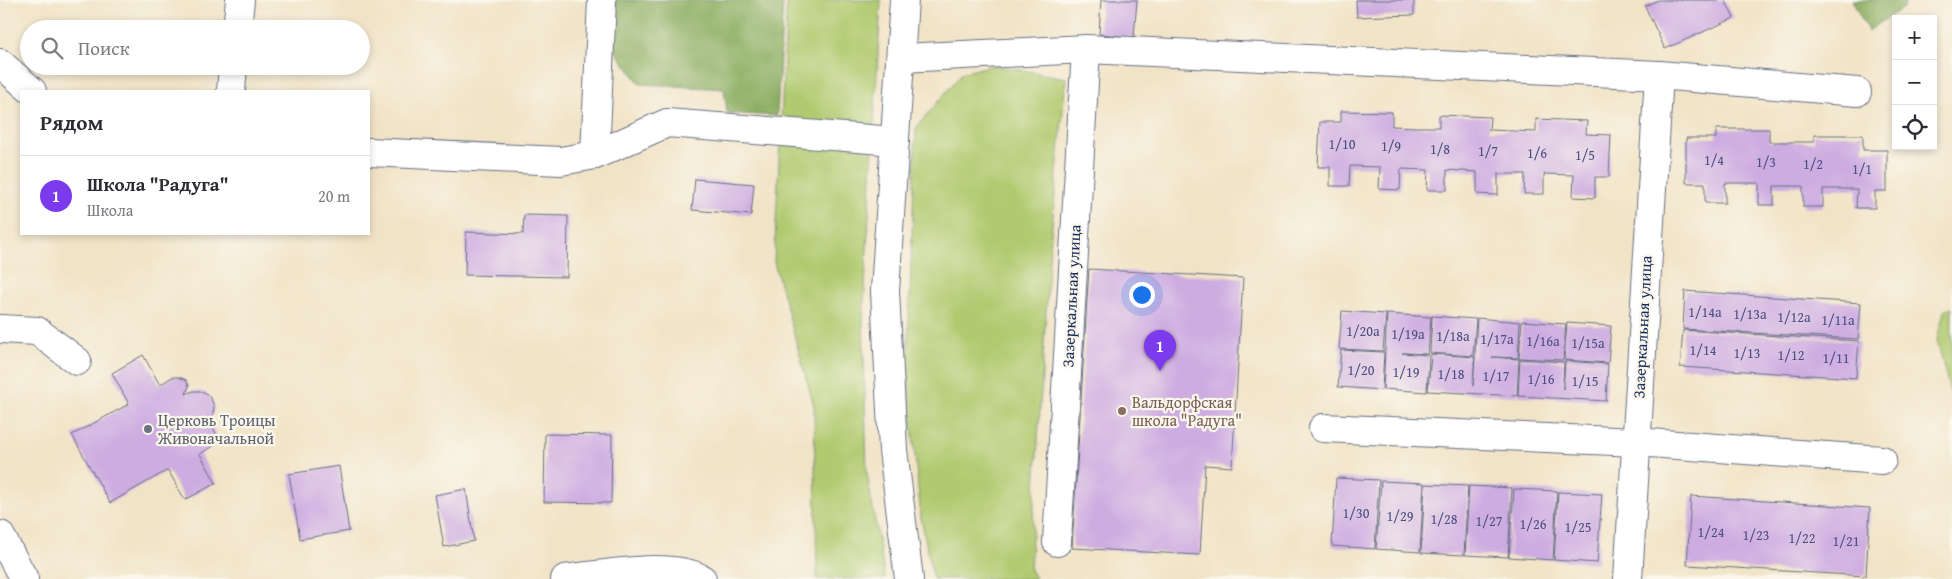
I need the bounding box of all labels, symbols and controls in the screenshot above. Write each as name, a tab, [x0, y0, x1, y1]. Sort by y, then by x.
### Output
map controls	[1892, 15, 1937, 150]
button: +	[1892, 15, 1937, 60]
search box	[20, 20, 370, 75]
icon: search	[38, 34, 66, 62]
text: Поиск	[78, 34, 130, 62]
button: −	[1892, 60, 1937, 105]
button: locate	[1892, 105, 1937, 150]
text: Рядом	[40, 107, 103, 138]
house number: 1/10	[1329, 134, 1356, 154]
house number: 1/9	[1381, 136, 1401, 156]
house number: 1/8	[1430, 139, 1450, 159]
house number: 1/7	[1478, 141, 1498, 161]
house number: 1/6	[1527, 143, 1547, 163]
house number: 1/5	[1575, 145, 1595, 165]
house number: 1/4	[1704, 150, 1724, 170]
house number: 1/3	[1756, 152, 1776, 172]
house number: 1/2	[1803, 154, 1823, 174]
house number: 1/1	[1852, 159, 1872, 179]
text: Школа "Радуга"	[87, 170, 229, 198]
text: 1	[52, 184, 60, 208]
text: 20 m	[318, 184, 350, 208]
text: Школа	[87, 198, 133, 222]
street label: Зазеркальная улица	[1055, 224, 1087, 368]
street label: Зазеркальная улица	[1626, 255, 1658, 399]
your location	[1129, 282, 1155, 308]
house number: 1/14а	[1688, 302, 1722, 322]
house number: 1/13а	[1733, 304, 1767, 324]
house number: 1/12а	[1777, 307, 1811, 327]
house number: 1/11а	[1821, 310, 1855, 330]
house number: 1/20а	[1346, 321, 1380, 341]
house number: 1/19а	[1391, 324, 1425, 344]
house number: 1/18а	[1436, 326, 1470, 346]
house number: 1/17а	[1480, 329, 1514, 349]
pin: 1	[1144, 330, 1176, 371]
house number: 1/16а	[1526, 331, 1560, 351]
house number: 1/15а	[1571, 333, 1605, 353]
house number: 1/14	[1690, 340, 1717, 360]
house number: 1/13	[1734, 343, 1760, 363]
house number: 1/12	[1778, 345, 1804, 365]
house number: 1/11	[1823, 348, 1849, 368]
house number: 1/20	[1348, 360, 1375, 380]
house number: 1/19	[1393, 362, 1420, 382]
house number: 1/18	[1438, 364, 1465, 384]
house number: 1/17	[1483, 366, 1510, 386]
house number: 1/16	[1528, 369, 1555, 389]
house number: 1/15	[1572, 371, 1598, 391]
place label: Вальдорфская школа "Радуга"	[1132, 390, 1242, 432]
marker: Вальдорфская школа "Радуга"	[1116, 405, 1128, 417]
place label: Церковь Троицы Живоначальной	[157, 408, 275, 450]
marker: Церковь Троицы Живоначальной	[142, 423, 154, 435]
house number: 1/30	[1343, 503, 1370, 523]
house number: 1/29	[1387, 506, 1414, 526]
house number: 1/28	[1431, 509, 1458, 529]
house number: 1/27	[1476, 511, 1503, 531]
house number: 1/26	[1520, 514, 1547, 534]
house number: 1/25	[1565, 517, 1591, 537]
house number: 1/24	[1698, 522, 1725, 542]
house number: 1/23	[1743, 525, 1769, 545]
house number: 1/22	[1789, 528, 1815, 548]
house number: 1/21	[1833, 531, 1859, 551]

